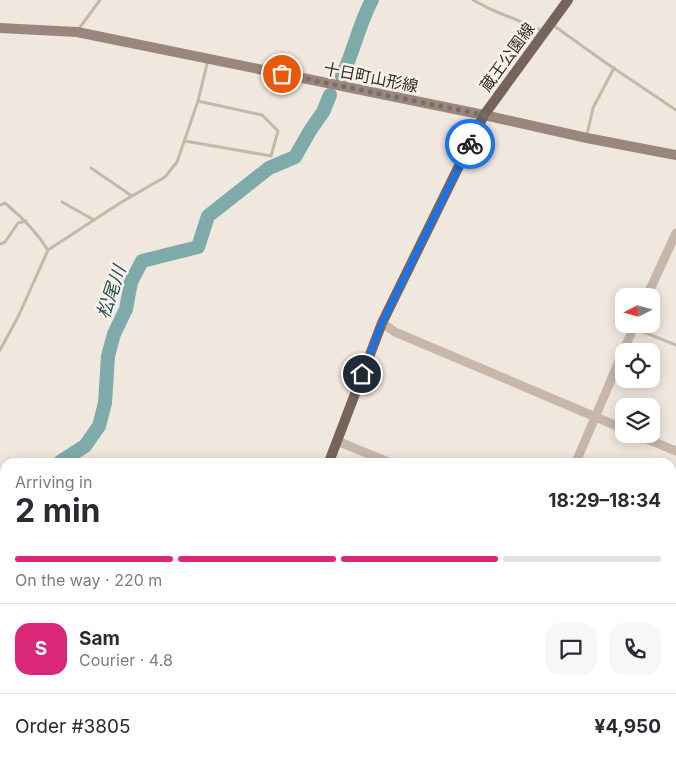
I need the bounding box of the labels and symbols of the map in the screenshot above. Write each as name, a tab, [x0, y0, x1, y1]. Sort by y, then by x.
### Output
street label: 蔵王公園線	[475, 19, 539, 95]
pin	[261, 53, 303, 95]
street label: 十日町山形線	[322, 58, 420, 96]
courier	[445, 119, 495, 169]
water label: 松尾川	[92, 261, 130, 321]
north arrow	[615, 288, 660, 332]
pin	[341, 353, 383, 395]

